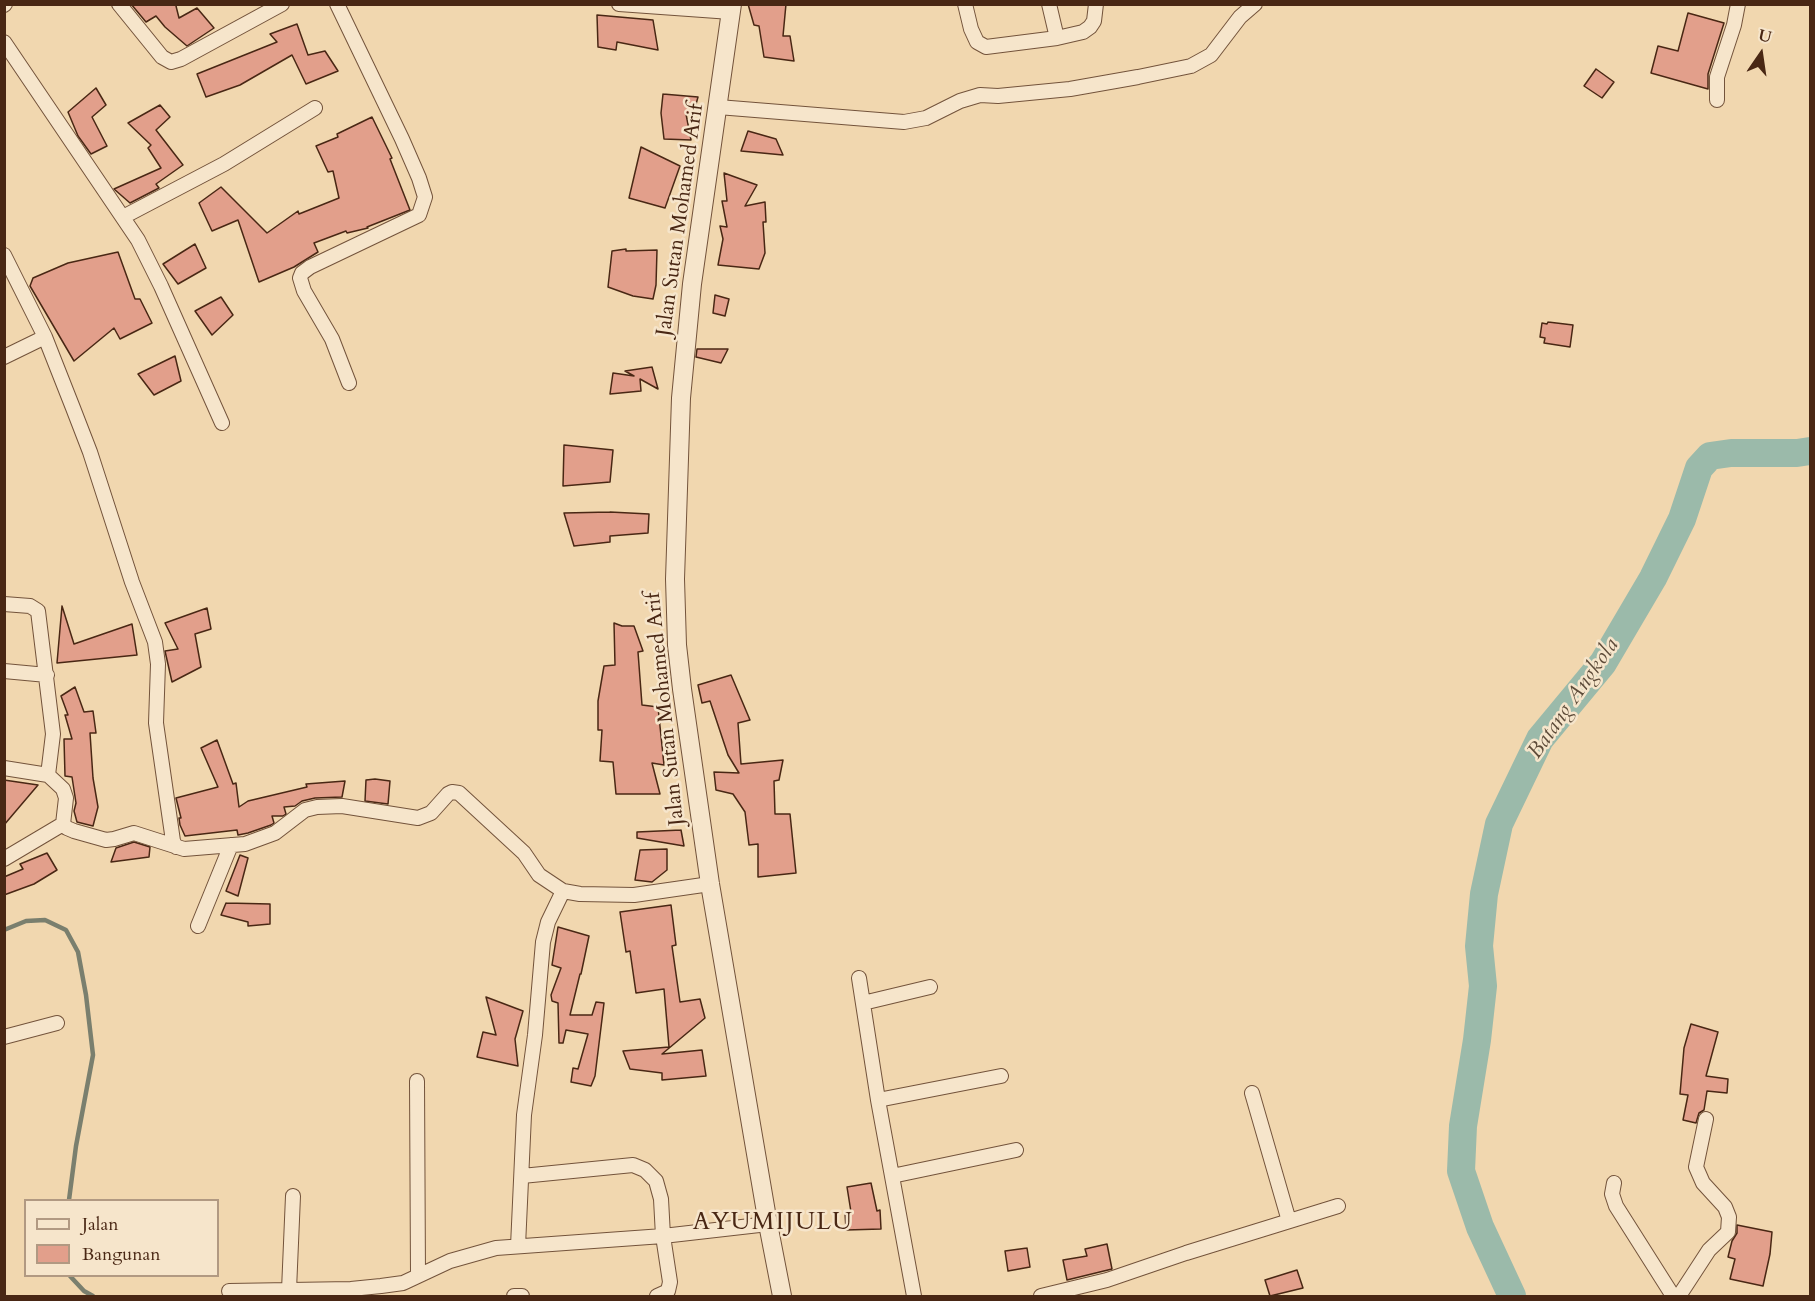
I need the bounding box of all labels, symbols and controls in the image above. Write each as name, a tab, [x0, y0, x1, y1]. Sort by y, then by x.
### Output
north arrow	[1731, 24, 1791, 84]
text: U	[1756, 24, 1774, 49]
street label: Jalan Sutan Mohamed Arif	[652, 102, 710, 338]
street label: Jalan Sutan Mohamed Arif	[641, 591, 691, 827]
water label: Batang Angkola	[1523, 634, 1625, 764]
legend	[24, 1199, 219, 1277]
district label: AYUMIJULU	[693, 1209, 853, 1237]
text: Jalan	[82, 1212, 118, 1237]
text: Bangunan	[82, 1242, 160, 1267]

